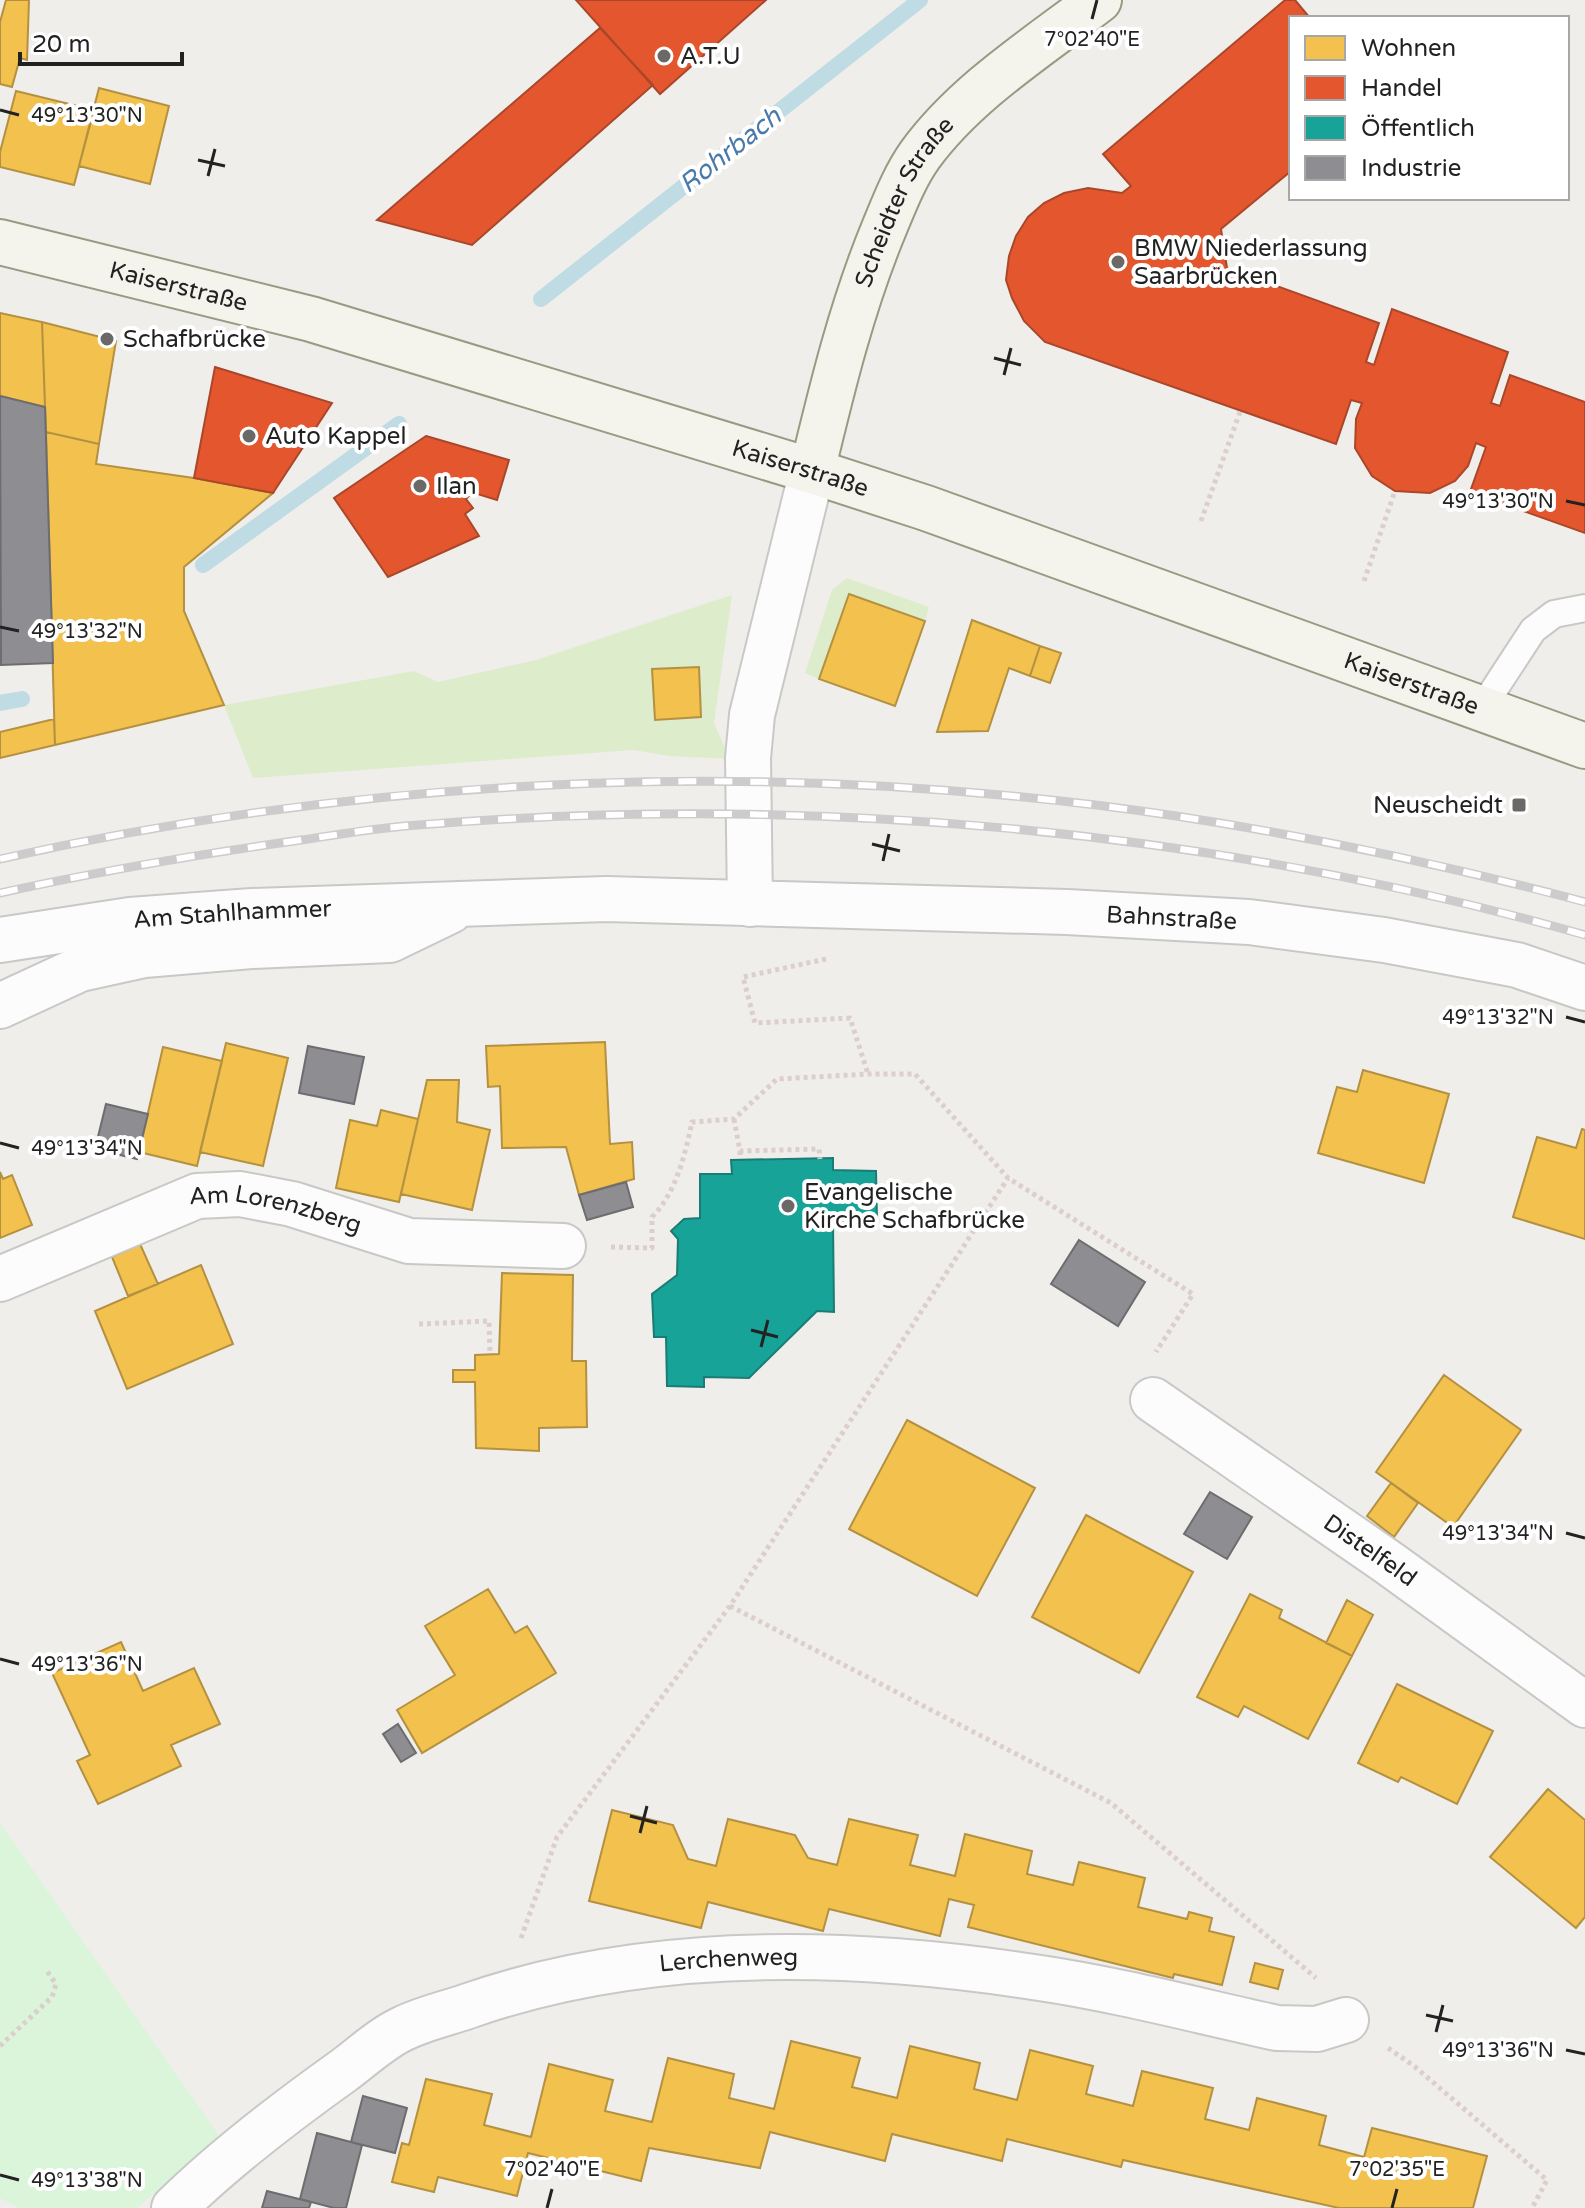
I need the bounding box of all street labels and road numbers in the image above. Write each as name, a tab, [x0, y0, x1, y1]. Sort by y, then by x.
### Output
street label: Scheidter Straße	[849, 110, 960, 291]
street label: Kaiserstraße	[106, 255, 251, 317]
street label: Kaiserstraße	[729, 433, 872, 503]
street label: Kaiserstraße	[1340, 646, 1483, 721]
street label: Am Stahlhammer	[132, 894, 333, 934]
street label: Bahnstraße	[1105, 900, 1238, 936]
street label: Am Lorenzberg	[188, 1179, 365, 1240]
street label: Distelfeld	[1318, 1508, 1422, 1593]
street label: Lerchenweg	[658, 1942, 798, 1978]

